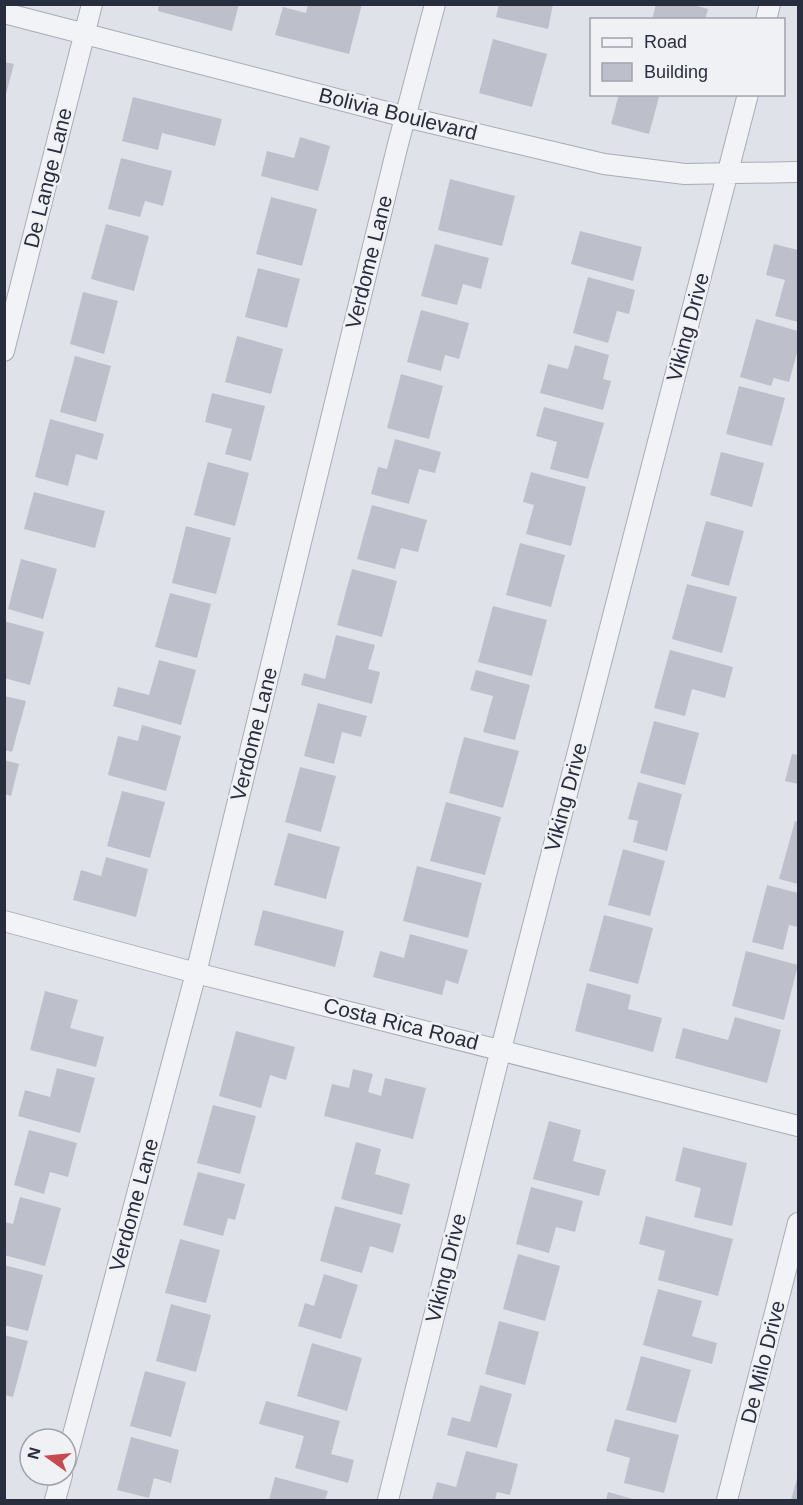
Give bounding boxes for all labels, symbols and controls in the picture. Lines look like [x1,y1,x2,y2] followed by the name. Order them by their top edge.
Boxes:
[590,18,785,96] legend
[644,32,687,52] text: Road
[644,62,708,82] text: Building
[317,83,480,144] street label: Bolivia Boulevard
[19,105,76,250] street label: De Lange Lane
[341,193,396,331] street label: Verdome Lane
[662,270,713,384] street label: Viking Drive
[226,665,281,803] street label: Verdome Lane
[540,740,591,854] street label: Viking Drive
[321,993,481,1054] street label: Costa Rica Road
[105,1136,162,1274] street label: Verdome Lane
[421,1211,470,1325] street label: Viking Drive
[736,1298,789,1426] street label: De Milo Drive
[18,1427,78,1487] north arrow
[24,1445,44,1461] text: N

